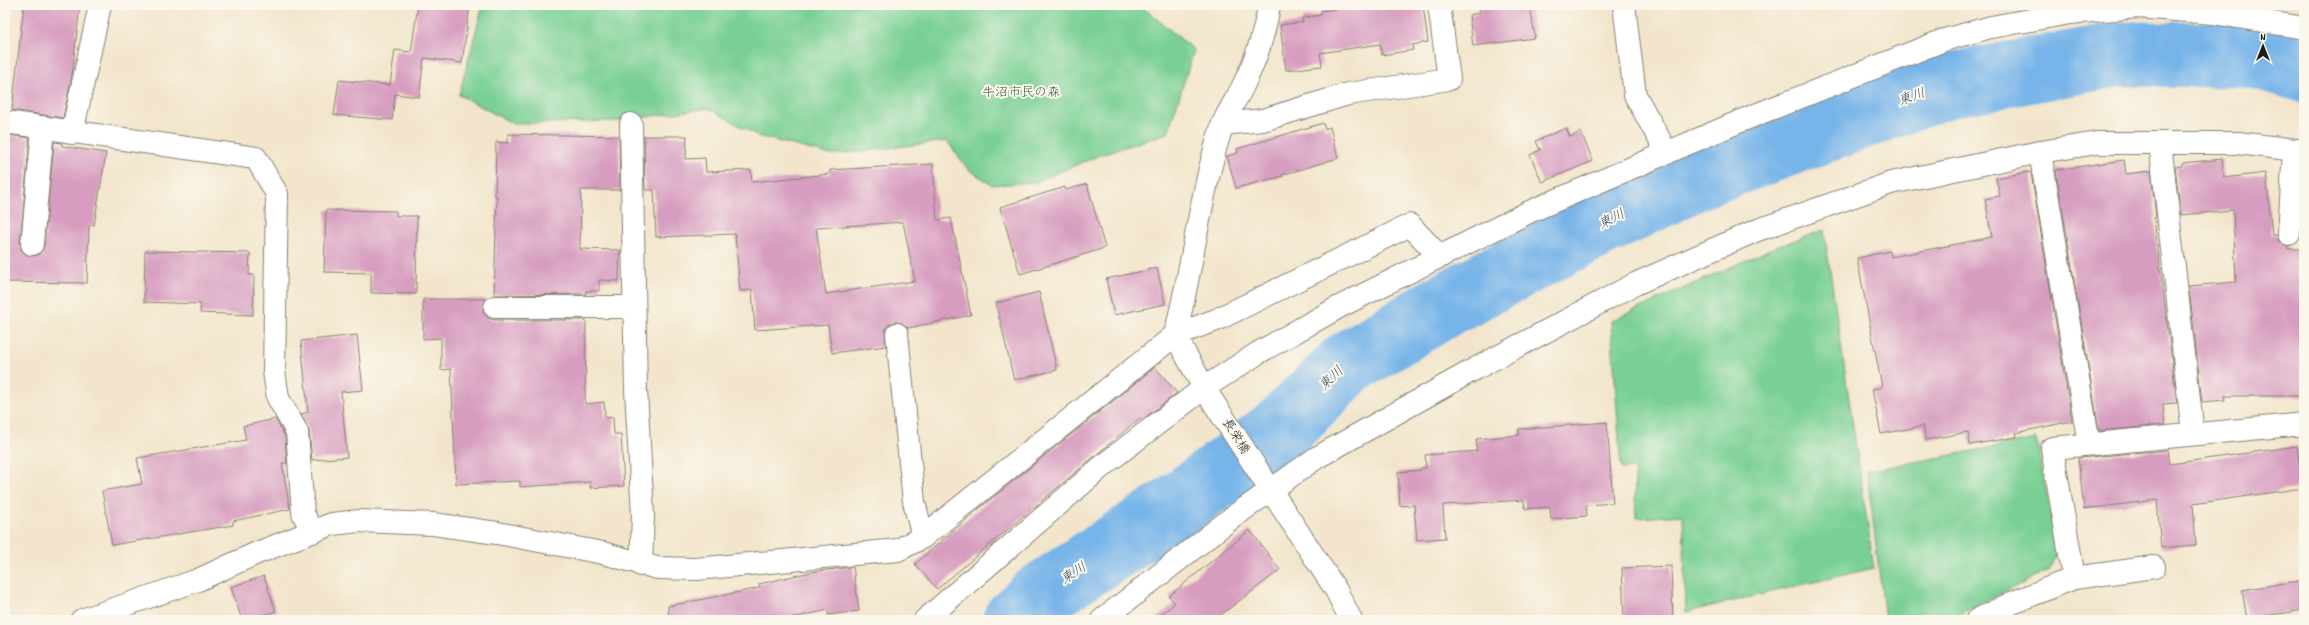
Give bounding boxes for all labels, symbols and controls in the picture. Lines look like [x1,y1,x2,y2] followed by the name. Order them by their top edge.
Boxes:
[2243,26,2283,66] north arrow
[2260,30,2266,46] text: N
[982,84,1060,103] park label: 牛沼市民の森
[1895,84,1929,112] water label: 東川
[1595,205,1629,235] water label: 東川
[1315,362,1349,396] water label: 東川
[1217,415,1253,459] street label: 長栄橋
[1057,558,1091,590] water label: 東川

